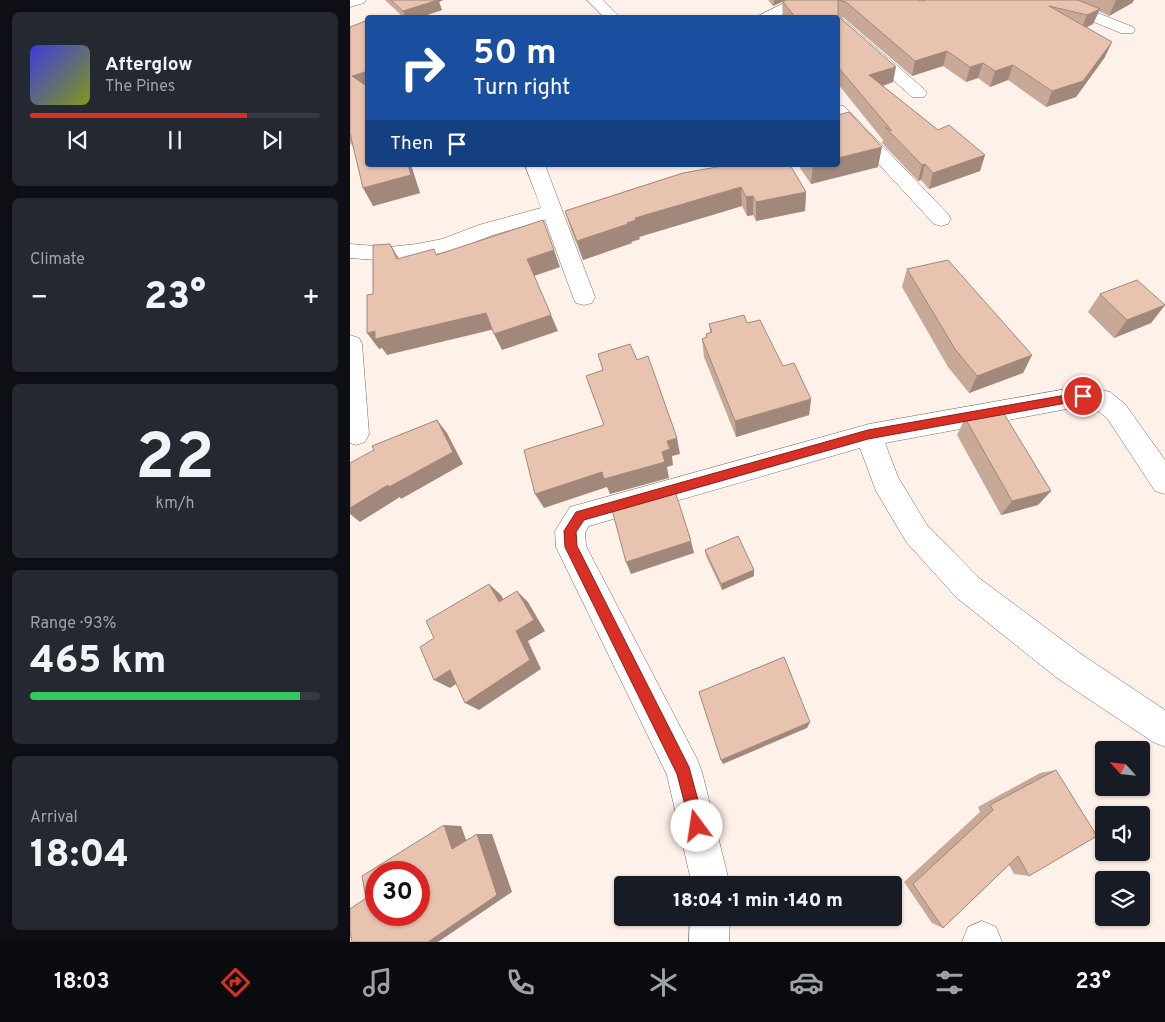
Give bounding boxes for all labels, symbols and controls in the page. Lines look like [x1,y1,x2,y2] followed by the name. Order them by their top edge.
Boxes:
[473,32,557,76] text: 50 m
[390,35,455,100] icon: right
[105,53,193,77] text: Afterglow
[473,75,570,102] text: Turn right
[105,77,175,97] text: The Pines
[64,126,92,154] icon: previous
[161,126,189,154] icon: pause
[258,126,286,154] icon: next
[443,130,471,158] icon: arrive
[390,132,433,156] text: Then
[30,250,85,270] text: Climate
[144,274,206,323] text: 23°
[30,281,48,317] text: −
[302,281,320,317] text: +
[1062,375,1104,417] pin
[1069,382,1097,410] icon: arrive
[135,420,215,502] text: 22
[156,494,194,514] text: km/h
[30,614,117,634] text: Range · 93%
[30,638,166,687] text: 465 km
[1095,741,1150,796] north arrow
[1095,741,1150,926] map controls
[670,799,722,851] position arrow
[1095,806,1150,861] button: sound
[30,808,78,828] text: Arrival
[30,832,129,881] text: 18:04
[365,861,430,926] speed limit sign: 30
[1095,871,1150,926] button: layers
[673,889,843,913] text: 18:04 · 1 min · 140 m
[218,965,253,1000] icon: directions
[360,965,395,1000] icon: music
[503,965,538,1000] icon: phone
[646,965,681,1000] icon: climate
[789,965,824,1000] icon: car
[932,965,967,1000] icon: filters
[54,969,110,996] text: 18:03
[1075,969,1111,996] text: 23°

